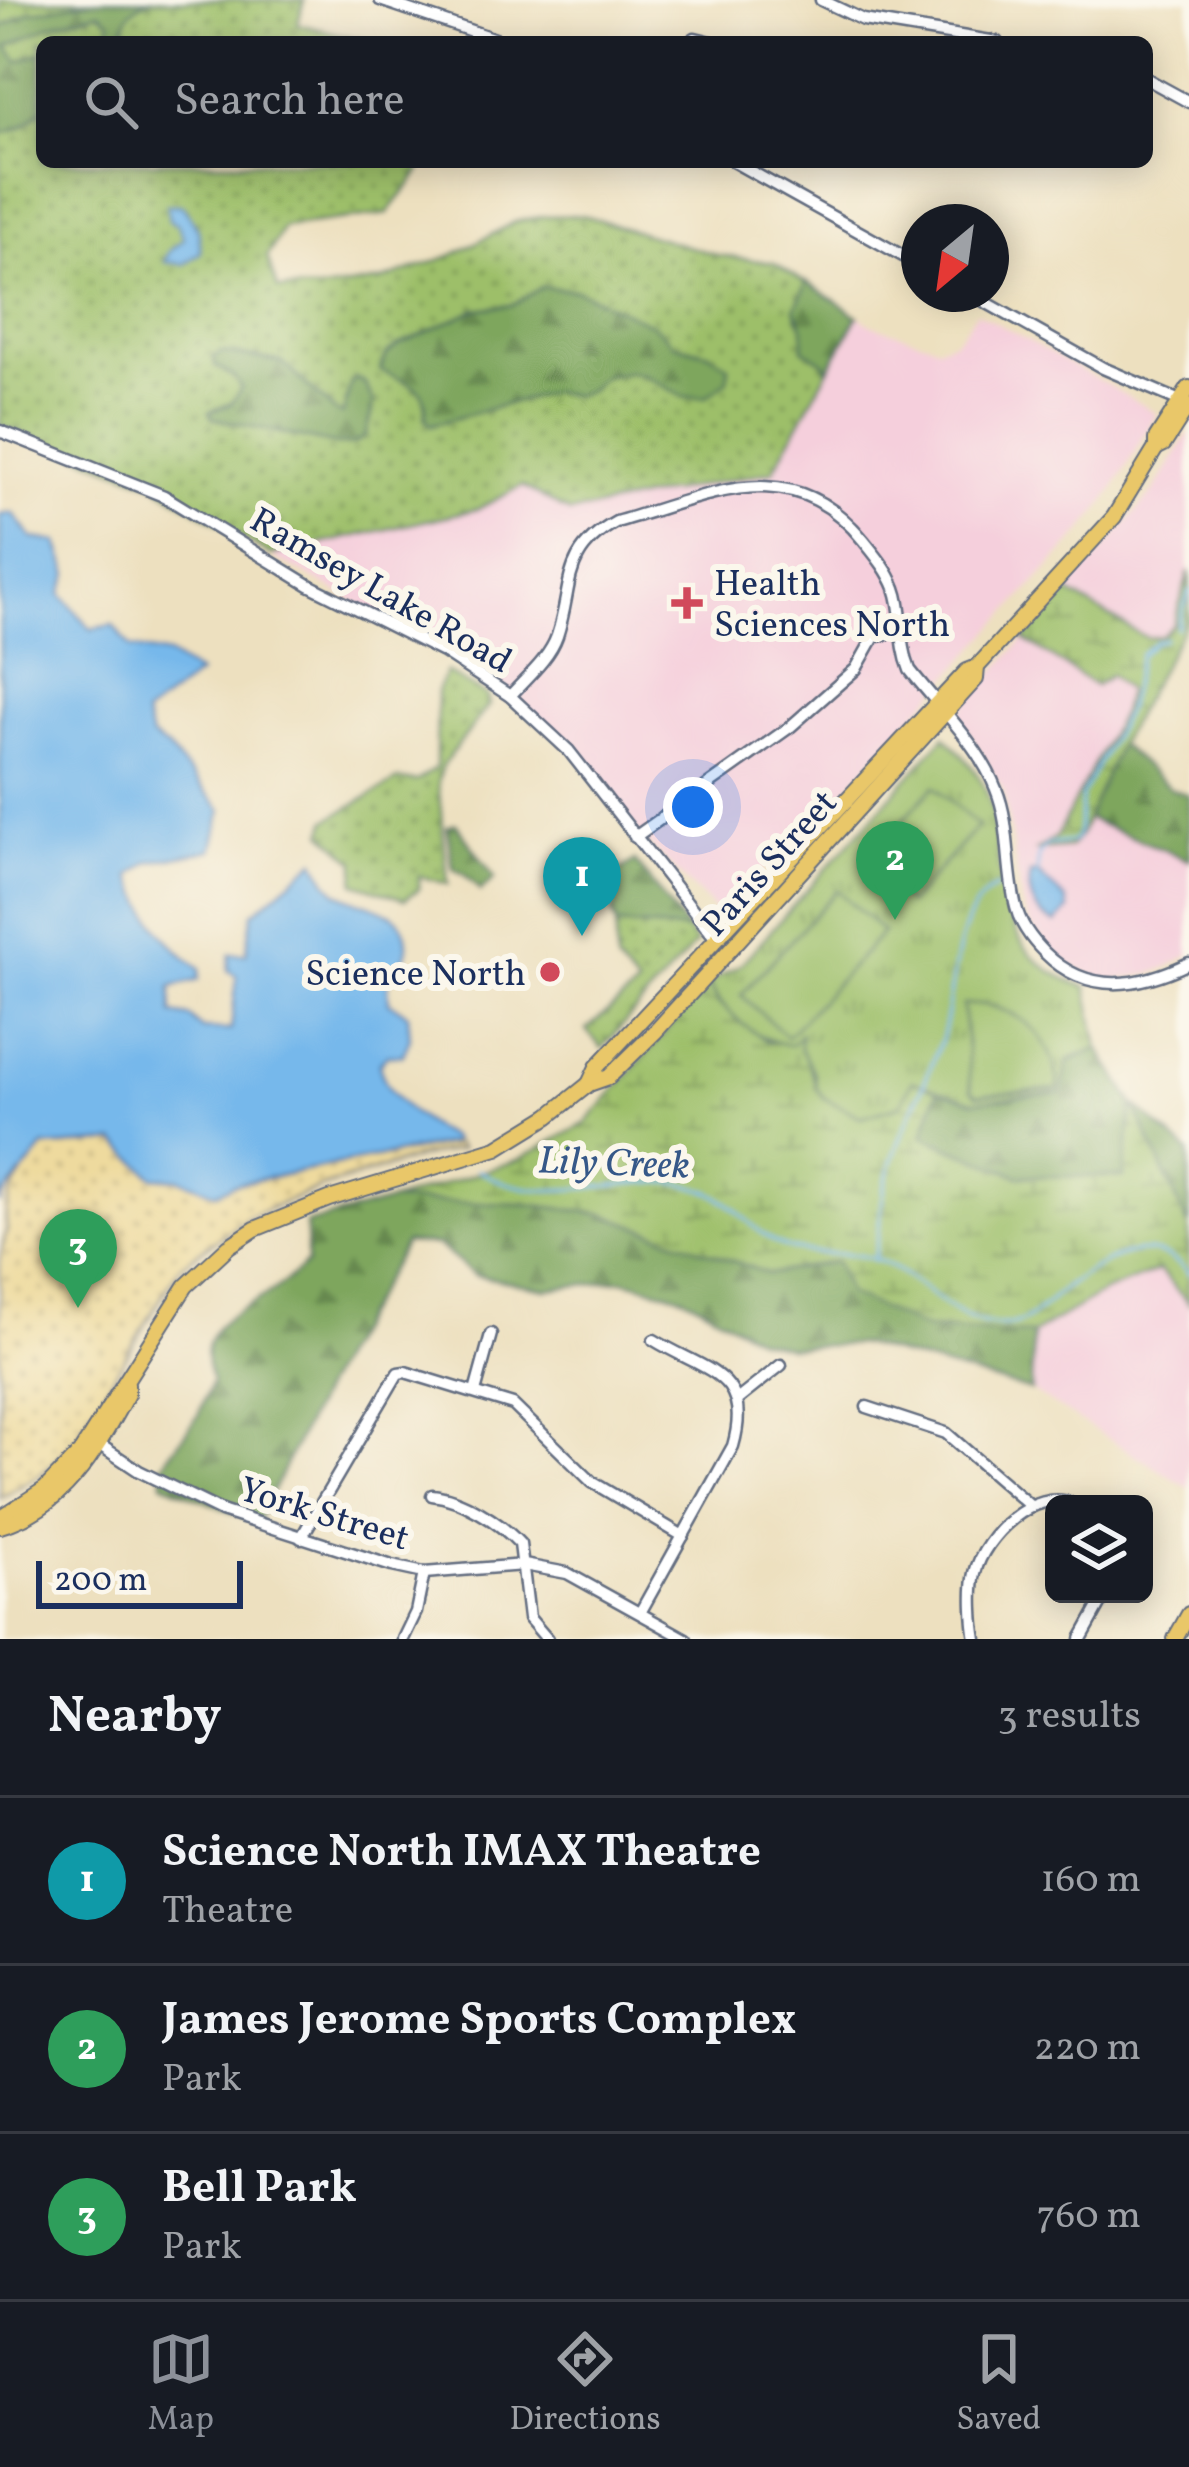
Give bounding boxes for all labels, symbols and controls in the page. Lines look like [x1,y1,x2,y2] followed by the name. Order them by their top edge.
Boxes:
[36,36,1153,168] search box
[78,69,144,135] icon: search
[174,71,405,134] text: Search here
[901,204,1009,312] north arrow
[240,497,520,688] street label: Ramsey Lake Road
[714,561,950,652] place label: Health Sciences North
[671,587,703,619] marker: Health Sciences North
[663,777,723,837] your location
[692,780,850,949] street label: Paris Street
[856,821,934,920] pin: 2
[543,837,621,936] pin: 1
[305,951,526,1001] place label: Science North
[537,959,563,985] marker: Science North
[537,1135,691,1195] water label: Lily Creek
[39,1209,117,1308] pin: 3
[233,1466,415,1565] street label: York Street
[1045,1495,1153,1603] map controls
[1045,1495,1153,1603] button: layers
[36,1555,243,1608] scale bar
[54,1559,148,1605] text: 200 m
[48,1682,222,1753] text: Nearby
[998,1690,1141,1744] text: 3 results
[162,1822,761,1885] text: Science North IMAX Theatre
[79,1854,95,1908] text: 1
[1040,1854,1141,1908] text: 160 m
[162,1885,293,1939] text: Theatre
[162,1990,796,2053] text: James Jerome Sports Complex
[77,2022,97,2076] text: 2
[1034,2022,1141,2076] text: 220 m
[162,2053,242,2107] text: Park
[162,2158,357,2221] text: Bell Park
[77,2190,97,2244] text: 3
[1037,2190,1141,2244] text: 760 m
[162,2221,242,2275] text: Park
[148,2326,214,2444] tab: Map
[509,2326,661,2444] tab: Directions
[956,2326,1041,2444] tab: Saved

